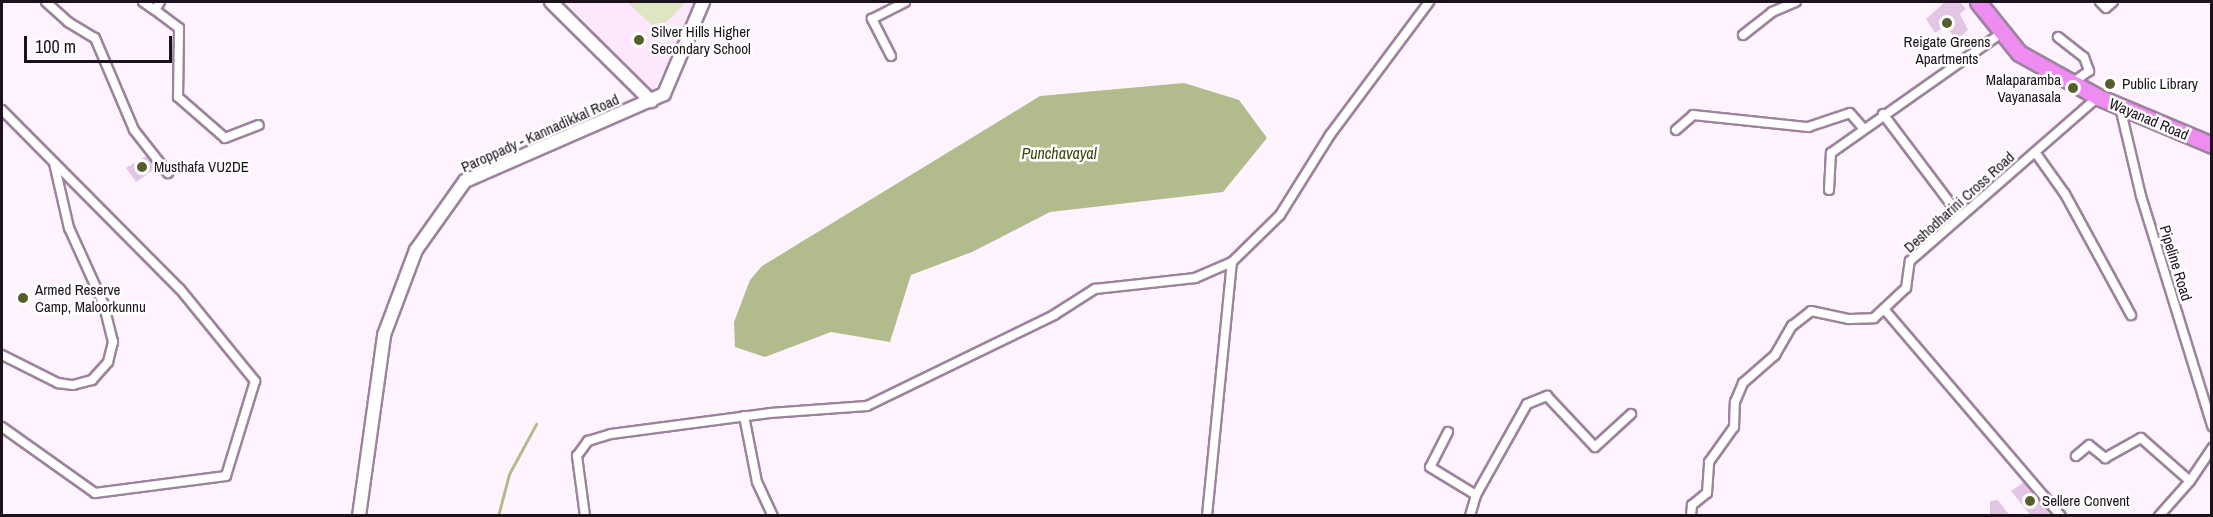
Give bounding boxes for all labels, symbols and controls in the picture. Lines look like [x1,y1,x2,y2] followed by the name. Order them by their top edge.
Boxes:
[1940,16,1954,30] marker: Reigate Greens Apartments
[651,22,751,57] place label: Silver Hills Higher Secondary School
[27,24,176,62] scale bar
[1904,32,1990,67] place label: Reigate Greens Apartments
[632,33,646,47] marker: Silver Hills Higher Secondary School
[35,34,76,59] text: 100 m
[1986,70,2061,105] place label: Malaparamba Vayanasala
[2122,75,2198,93] place label: Public Library
[2103,77,2117,91] marker: Public Library
[2066,81,2080,95] marker: Malaparamba Vayanasala
[458,90,622,176] street label: Paroppady - Kannadikkal Road
[2107,94,2191,144] street label: Wayanad Road
[1021,143,1097,163] water label: Punchavayal
[1900,148,2018,256] street label: Deshodharini Cross Road
[154,158,249,176] place label: Musthafa VU2DE
[135,160,149,174] marker: Musthafa VU2DE
[2156,223,2196,303] street label: Pipeline Road
[35,280,146,315] place label: Armed Reserve Camp, Maloorkunnu
[16,291,30,305] marker: Armed Reserve Camp, Maloorkunnu
[2042,492,2130,510] place label: Sellere Convent
[2023,494,2037,508] marker: Sellere Convent

